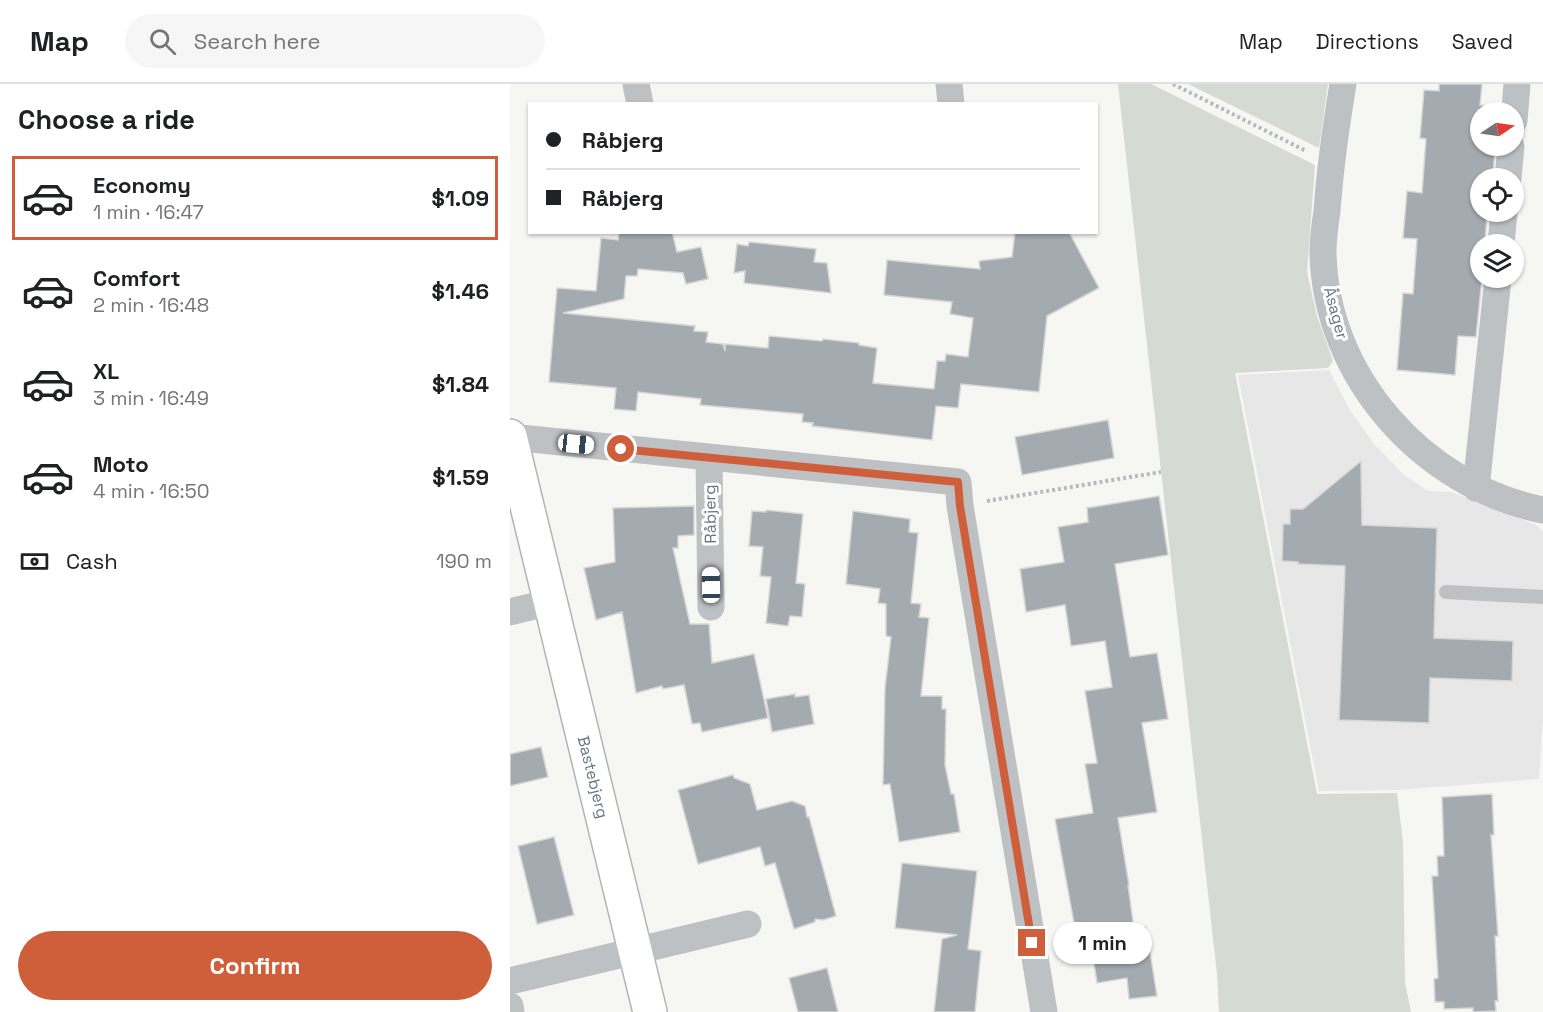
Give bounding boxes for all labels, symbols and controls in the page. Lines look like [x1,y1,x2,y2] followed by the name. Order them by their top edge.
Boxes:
[125,14,545,68] search box
[30,23,89,59] text: Map
[146,25,179,58] icon: search
[194,27,321,55] text: Search here
[1239,28,1283,55] text: Map
[1316,28,1419,55] text: Directions
[1452,28,1513,55] text: Saved
[18,102,195,137] text: Choose a ride
[1470,102,1524,156] north arrow
[1470,102,1524,288] map controls
[582,126,664,154] text: Råbjerg
[1470,168,1524,222] button: locate
[21,171,75,225] icon: car
[93,171,191,199] text: Economy
[432,184,489,212] text: $1.09
[582,184,664,212] text: Råbjerg
[93,199,204,225] text: 1 min · 16:47
[1470,234,1524,288] button: layers
[21,264,75,318] icon: car
[93,264,181,292] text: Comfort
[432,277,489,305] text: $1.46
[1319,285,1353,341] street label: Åsager
[93,292,209,318] text: 2 min · 16:48
[21,357,75,411] icon: car
[93,357,119,385] text: XL
[432,370,489,398] text: $1.84
[93,385,209,411] text: 3 min · 16:49
[557,433,595,455] car
[607,435,634,462] route start
[21,450,75,504] icon: car
[93,450,149,478] text: Moto
[432,463,489,491] text: $1.59
[93,478,209,504] text: 4 min · 16:50
[699,484,721,544] street label: Råbjerg
[18,545,51,578] icon: cash
[66,547,118,575] text: Cash
[436,548,492,574] text: 190 m
[702,567,720,603] car
[573,734,613,820] street label: Bastebjerg
[1053,922,1152,964] callout: 1 min
[1018,929,1045,956] route end
[1078,930,1127,956] text: 1 min
[18,931,492,1000] button: Confirm

